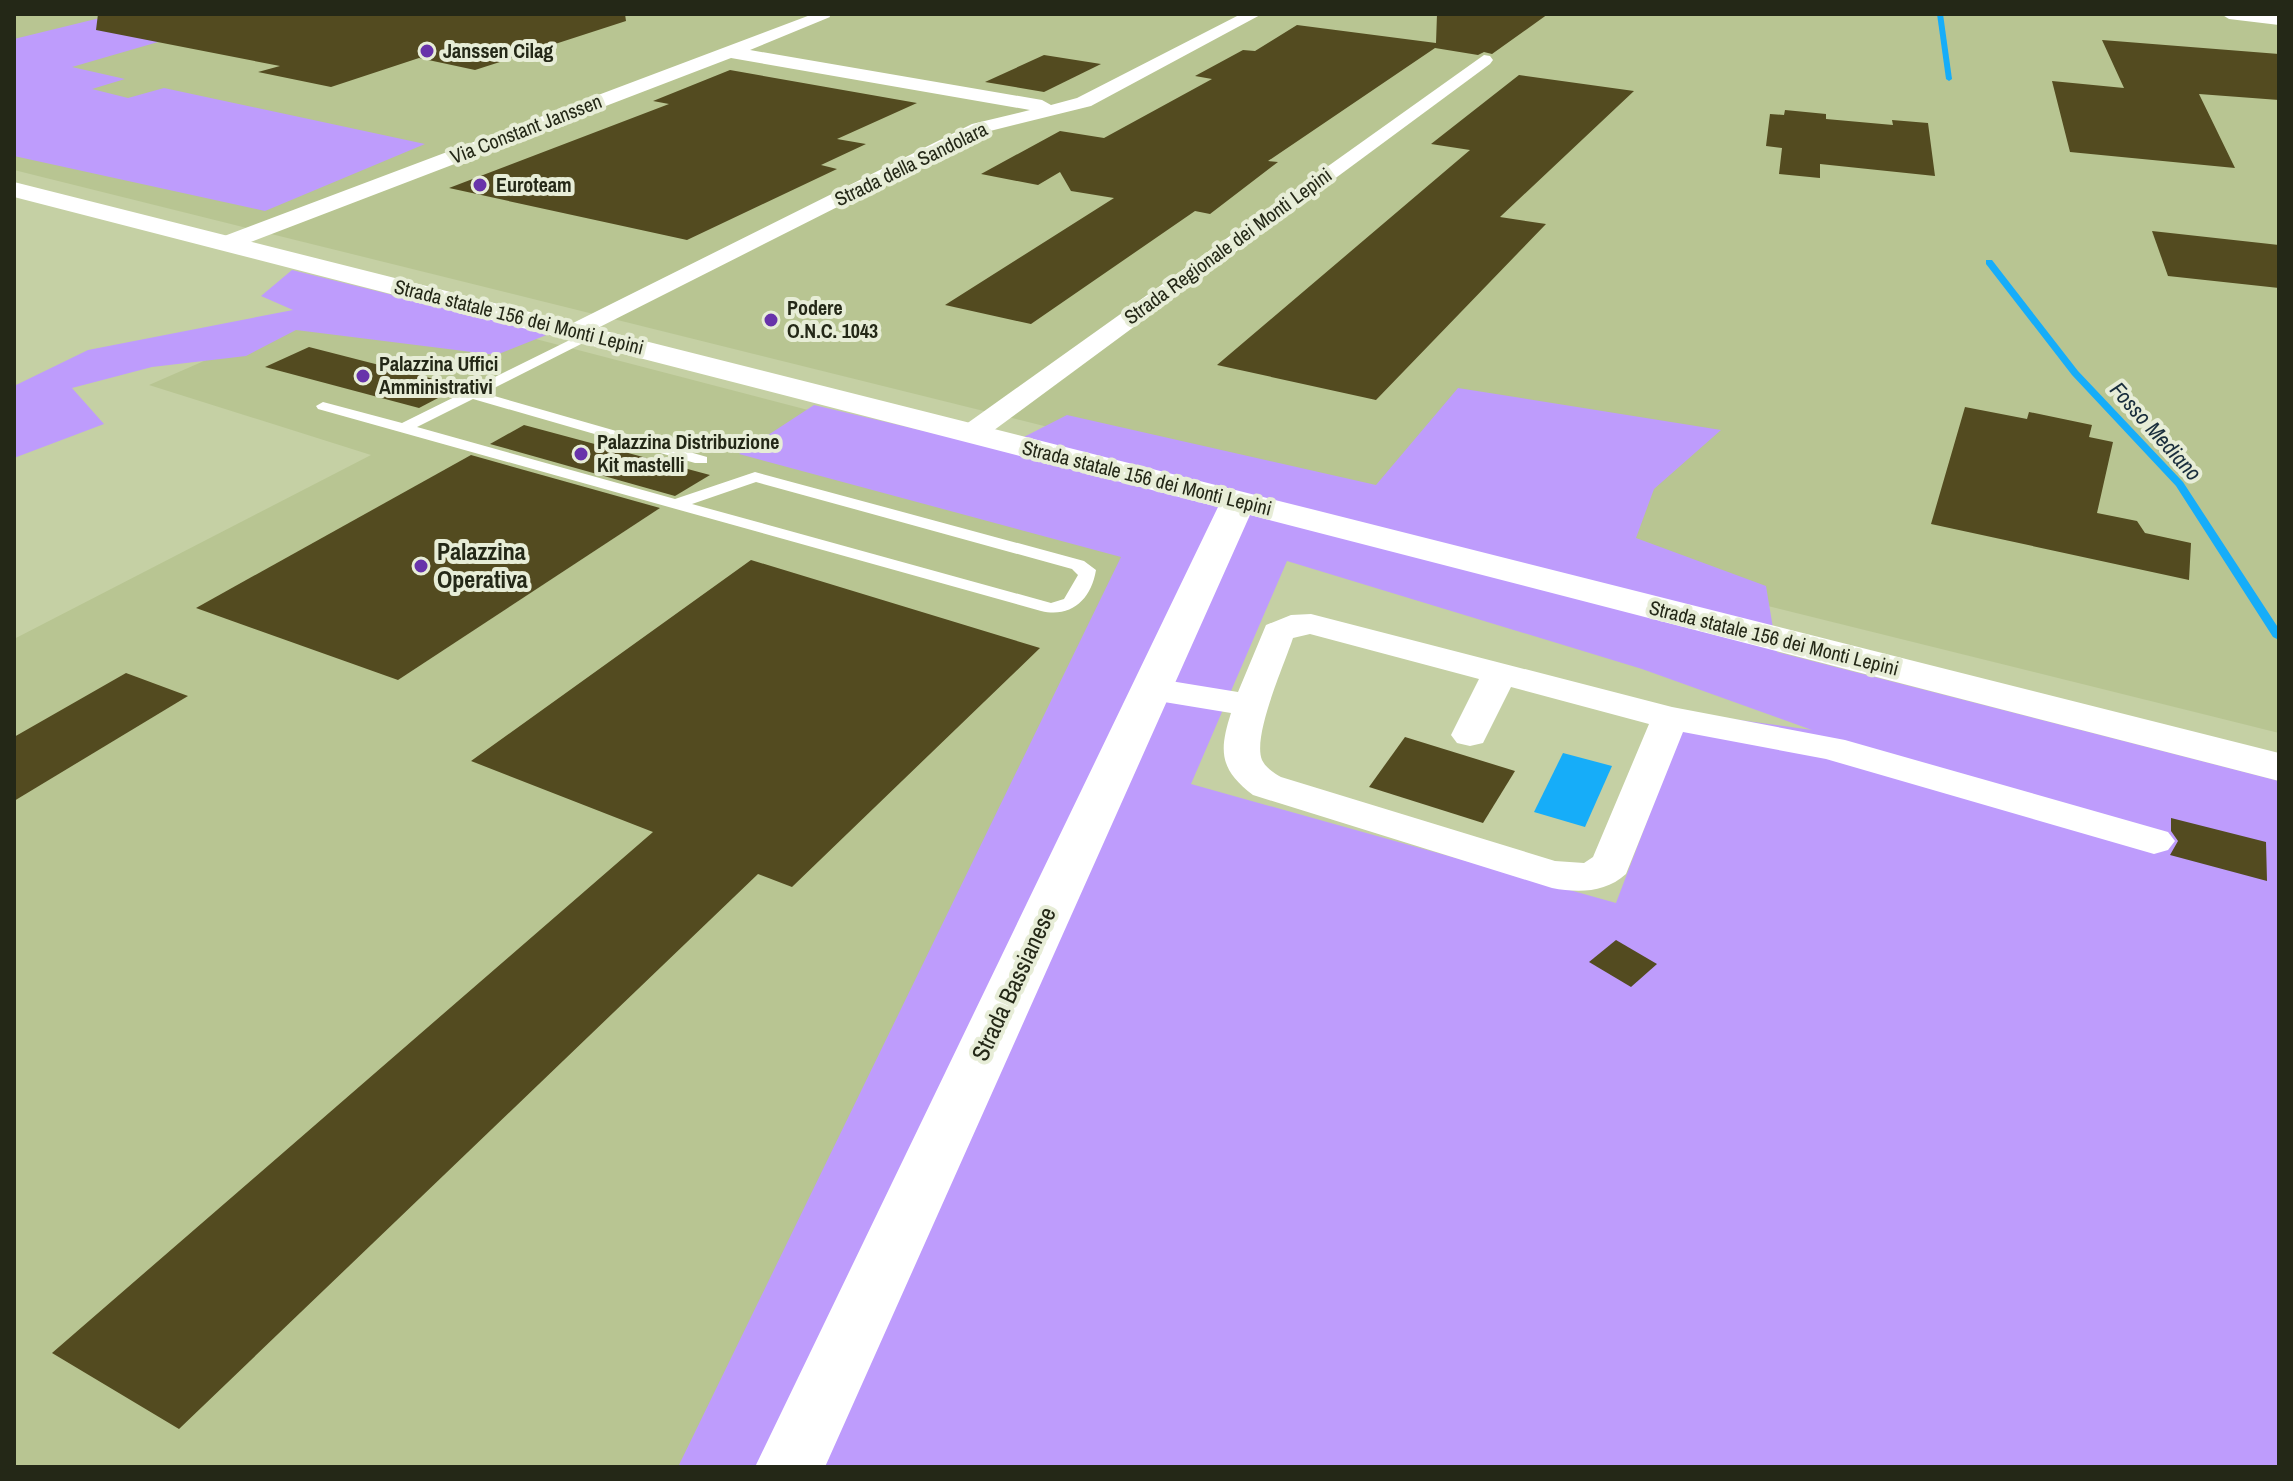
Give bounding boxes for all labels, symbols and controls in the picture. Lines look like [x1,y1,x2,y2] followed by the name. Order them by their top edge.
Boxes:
[443,37,553,64] place label: Janssen Cilag
[418,42,436,60] marker: Janssen Cilag
[446,87,605,170] street label: Via Constant Janssen
[830,115,992,212] street label: Strada della Sandolara
[1118,161,1337,330] street label: Strada Regionale dei Monti Lepini
[496,171,572,198] place label: Euroteam
[471,176,489,194] marker: Euroteam
[392,272,647,361] street label: Strada statale 156 dei Monti Lepini
[787,294,878,344] place label: Podere O.N.C. 1043
[762,311,780,329] marker: Podere O.N.C. 1043
[379,350,498,400] place label: Palazzina Uffici Amministrativi
[354,367,372,385] marker: Palazzina Uffici Amministrativi
[2103,375,2209,487] water label: Fosso Mediano
[597,428,779,478] place label: Palazzina Distribuzione Kit mastelli
[1020,433,1275,522] street label: Strada statale 156 dei Monti Lepini
[572,445,590,463] marker: Palazzina Distribuzione Kit mastelli
[437,535,528,595] place label: Palazzina Operativa
[412,557,430,575] marker: Palazzina Operativa
[1647,593,1902,682] street label: Strada statale 156 dei Monti Lepini
[963,901,1063,1066] street label: Strada Bassianese

